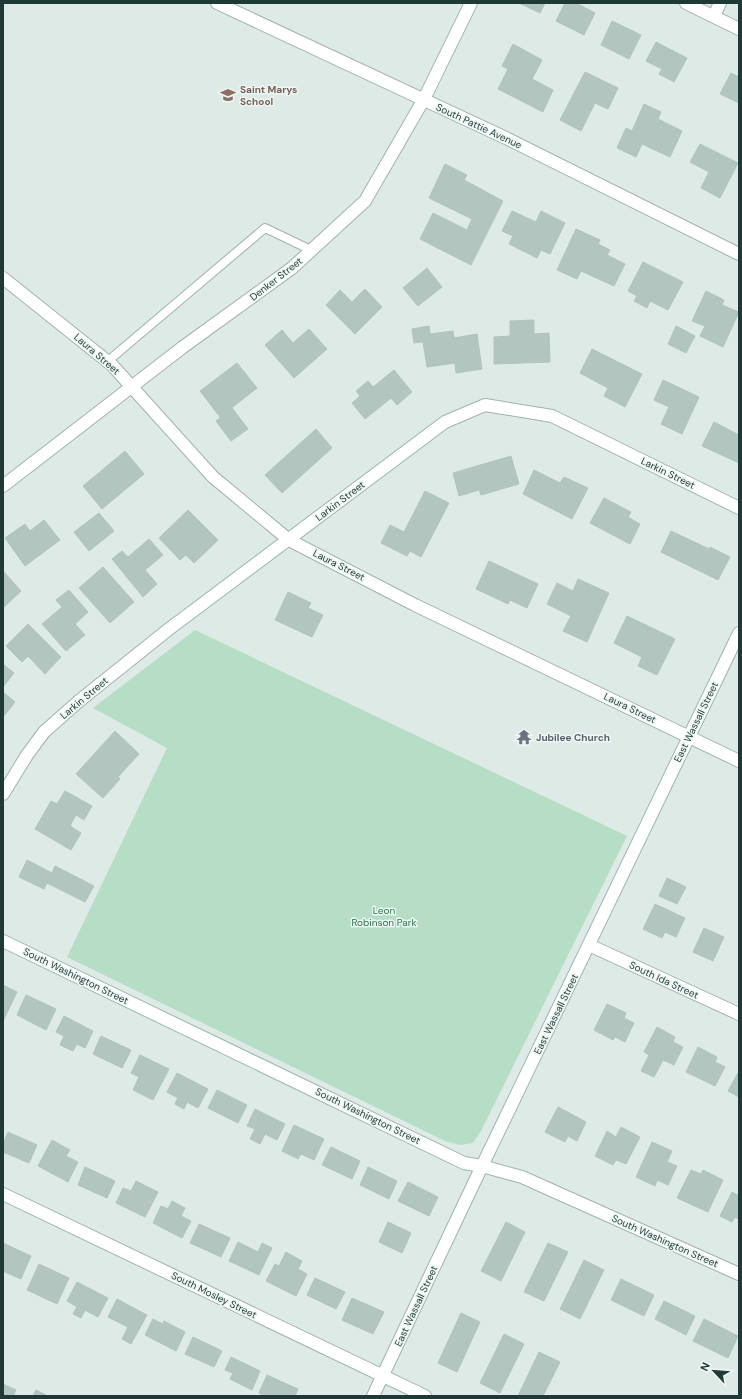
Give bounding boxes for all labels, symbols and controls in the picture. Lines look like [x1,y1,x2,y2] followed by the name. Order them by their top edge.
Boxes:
[240,83,297,108] place label: Saint Marys School
[219,86,237,104] school or university icon: Saint Marys School
[434,100,524,152] street label: South Pattie Avenue
[247,254,305,304] street label: Denker Street
[71,331,123,378] street label: Laura Street
[639,454,697,492] street label: Larkin Street
[313,478,367,524] street label: Larkin Street
[311,546,367,584] street label: Laura Street
[57,674,111,722] street label: Larkin Street
[671,680,721,764] street label: East Wassall Street
[602,690,658,726] street label: Laura Street
[515,728,533,746] temple icon: Jubilee Church
[536,731,610,744] place label: Jubilee Church
[351,904,417,929] park label: Leon Robinson Park
[21,945,131,1007] street label: South Washington Street
[627,958,701,1002] street label: South Ida Street
[531,972,581,1056] street label: East Wassall Street
[313,1085,423,1147] street label: South Washington Street
[610,1212,720,1270] street label: South Washington Street
[392,1263,441,1349] street label: East Wassall Street
[169,1269,259,1321] street label: South Mosley Street
[694,1351,734,1391] north arrow
[697,1360,713,1373] text: N

